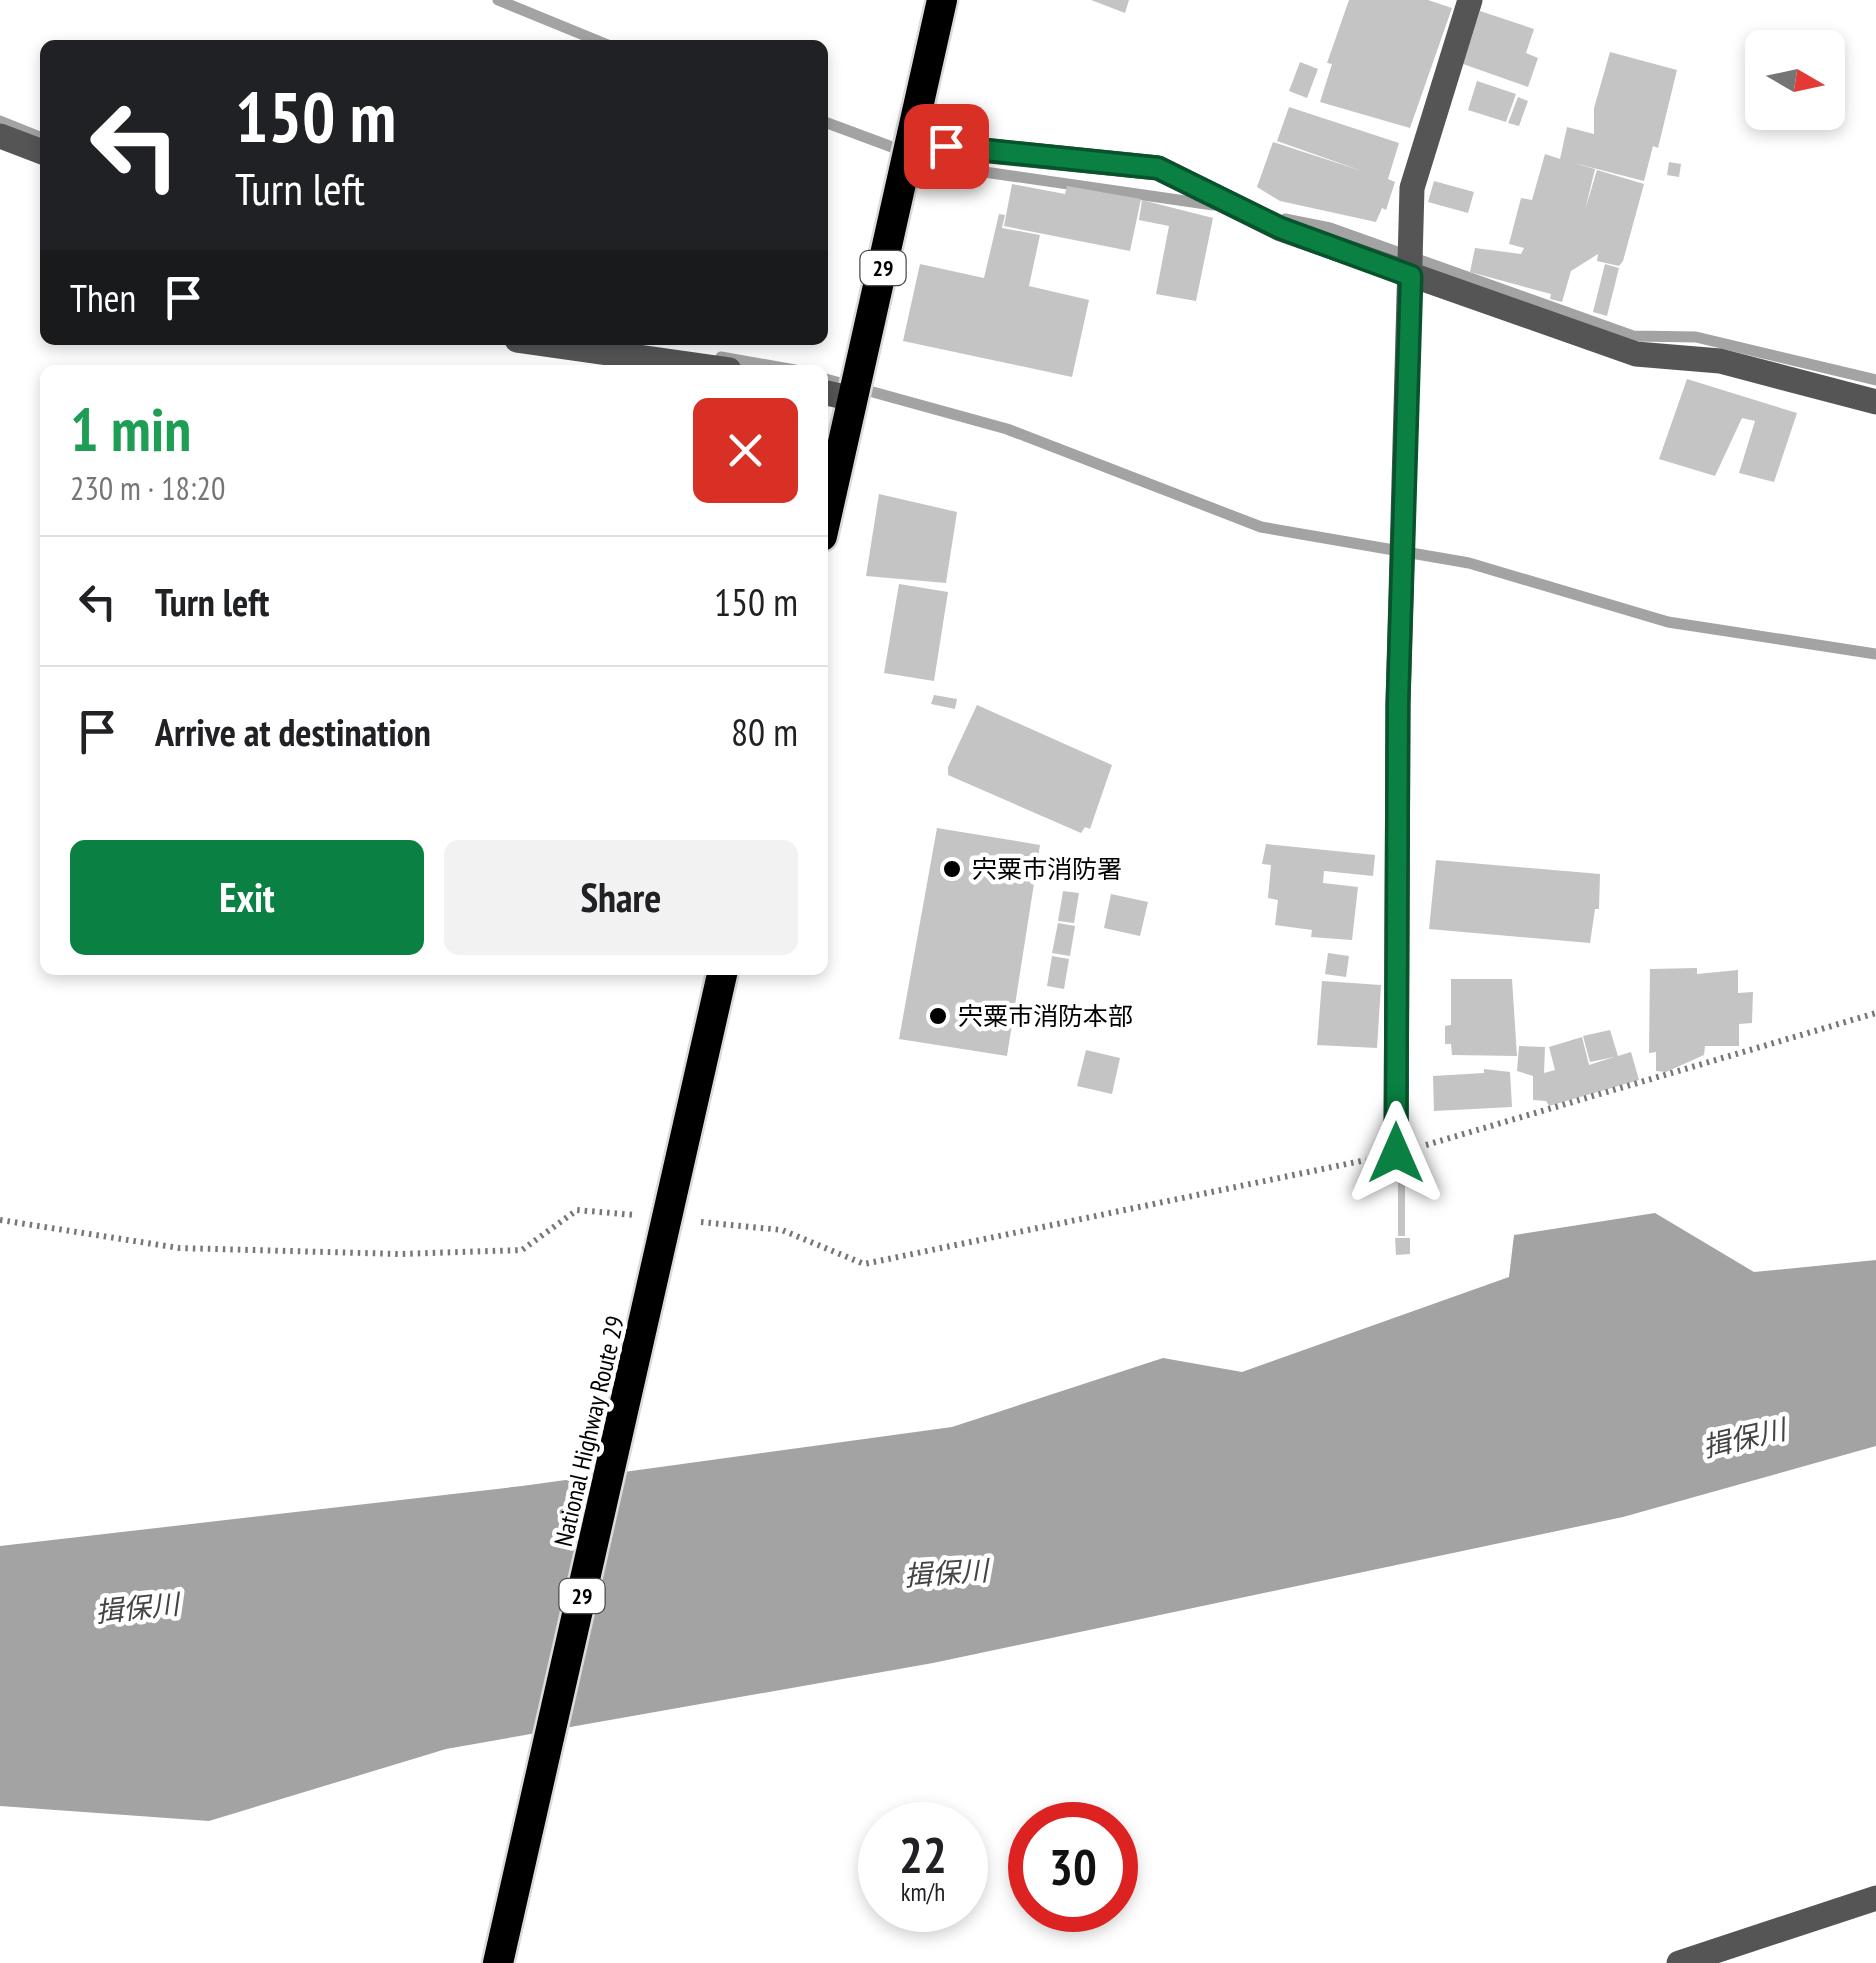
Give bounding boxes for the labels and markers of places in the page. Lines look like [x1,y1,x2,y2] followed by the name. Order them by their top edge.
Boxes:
[904,104,989,189] pin
[972,853,1122,885] place label: 宍粟市消防署
[941,858,963,880] marker: 宍粟市消防署
[958,1000,1133,1032] place label: 宍粟市消防本部
[927,1005,949,1027] marker: 宍粟市消防本部

